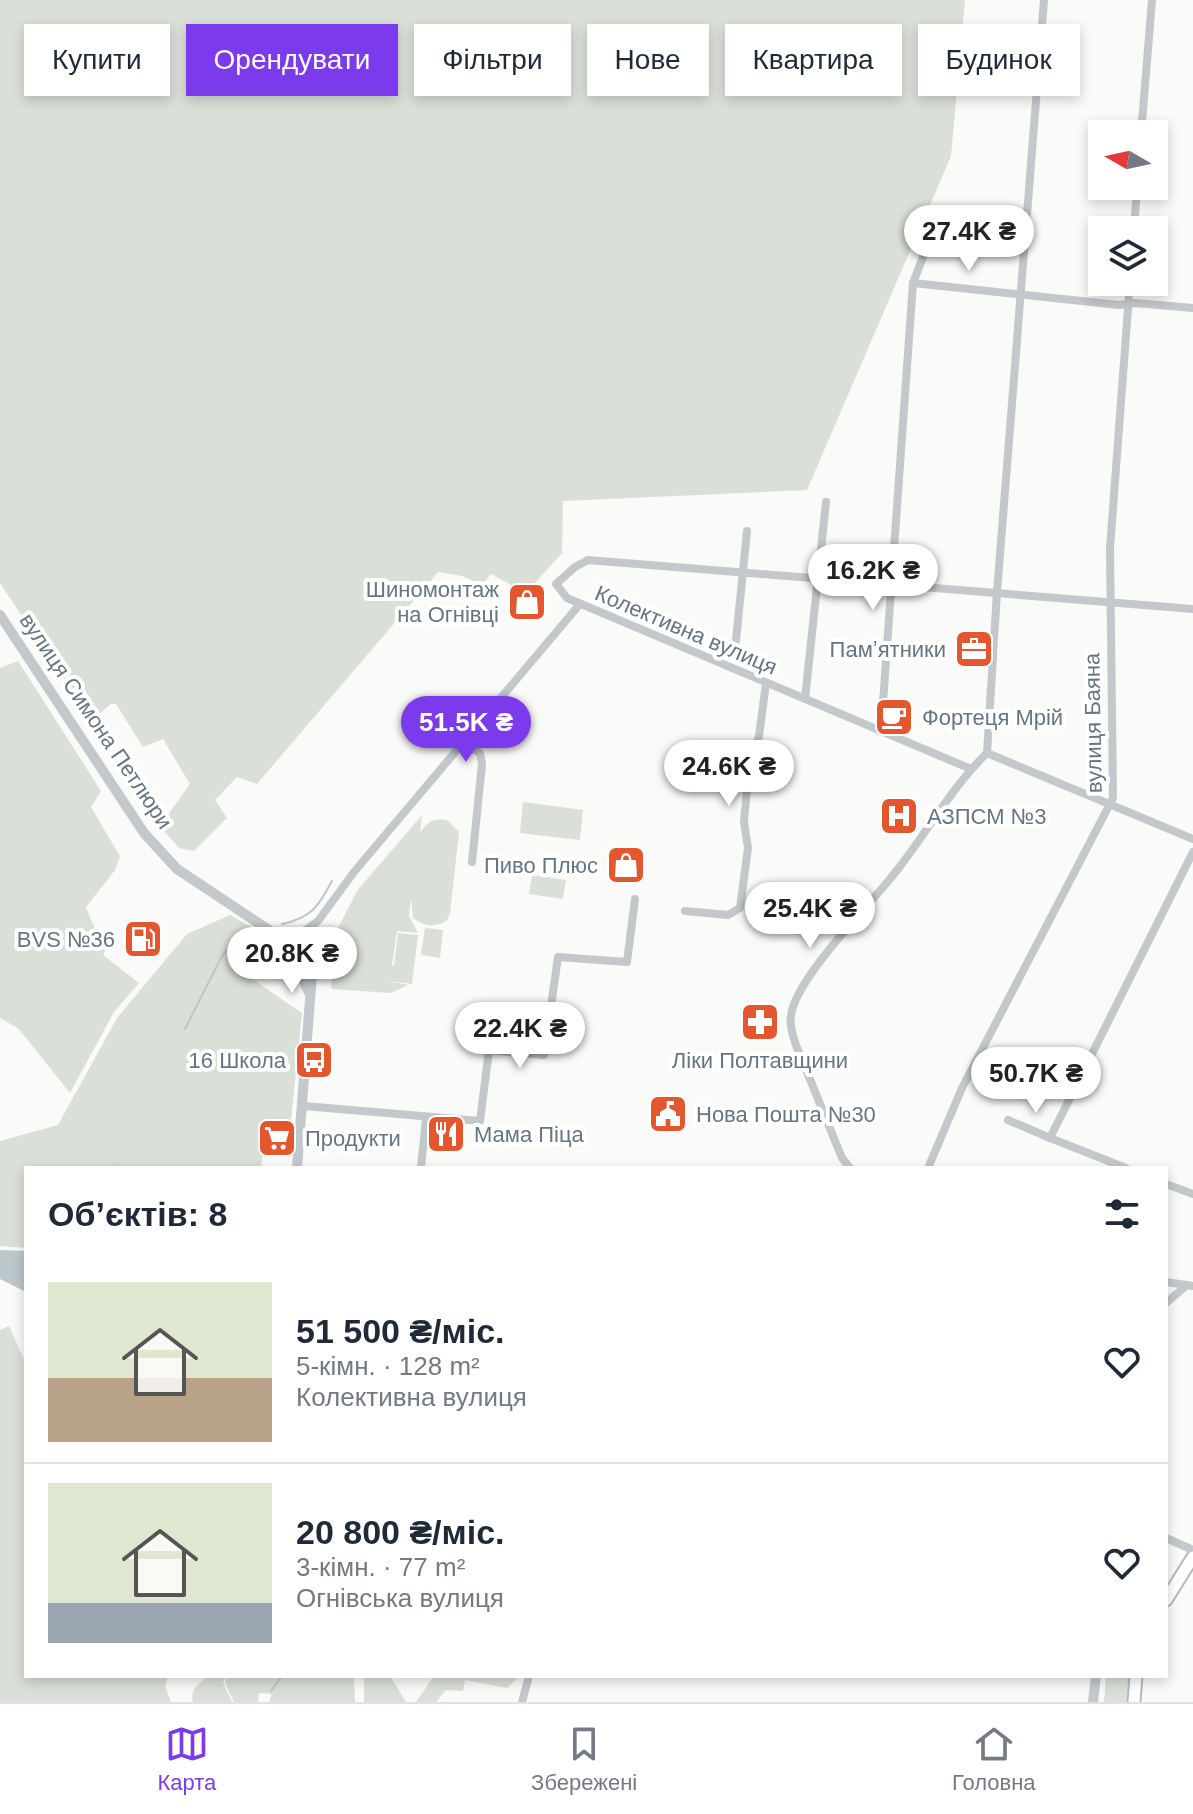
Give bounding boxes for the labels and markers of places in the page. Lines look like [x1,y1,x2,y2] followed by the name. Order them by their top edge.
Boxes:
[895,205,1043,273] pin: 27.4K ₴
[799,544,947,612] pin: 16.2K ₴
[366,577,499,627] place label: Шиномонтаж на Огнівці
[506,581,548,623] shop icon: Шиномонтаж на Огнівці
[953,628,995,670] office icon: Памʼятники
[830,637,946,662] place label: Памʼятники
[392,696,540,764] pin: 51.5K ₴
[873,696,915,738] cafe icon: Фортеця Мрій
[922,705,1063,730] place label: Фортеця Мрій
[655,740,803,808] pin: 24.6K ₴
[878,795,920,837] hospital icon: АЗПСМ №3
[927,804,1046,829] place label: АЗПСМ №3
[605,844,647,886] shop icon: Пиво Плюс
[484,853,598,878] place label: Пиво Плюс
[736,882,884,950] pin: 25.4K ₴
[122,918,164,960] fuel station icon: BVS №36
[17,927,115,952] place label: BVS №36
[218,927,366,995] pin: 20.8K ₴
[739,1001,781,1043] pharmacy icon: Ліки Полтавщини
[446,1002,594,1070] pin: 22.4K ₴
[293,1039,335,1081] bus stop icon: 16 Школа
[962,1047,1110,1115] pin: 50.7K ₴
[189,1048,287,1073] place label: 16 Школа
[672,1048,848,1073] place label: Ліки Полтавщини
[647,1093,689,1135] public building icon: Нова Пошта №30
[696,1102,876,1127] place label: Нова Пошта №30
[425,1113,467,1155] restaurant icon: Мама Піца
[256,1117,298,1159] supermarket icon: Продукти
[474,1122,585,1147] place label: Мама Піца
[305,1126,401,1151] place label: Продукти

